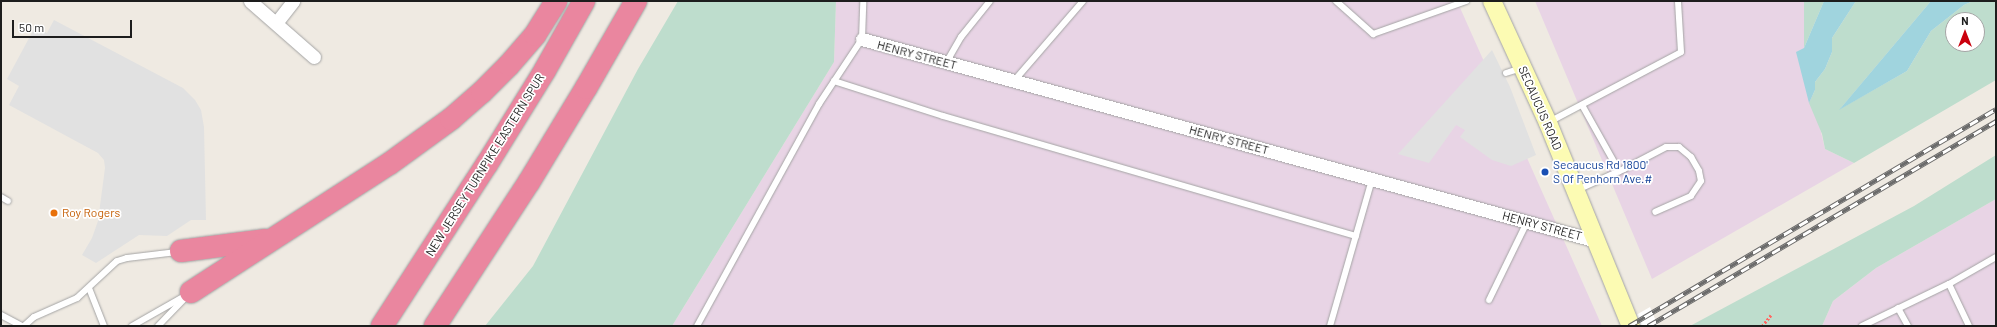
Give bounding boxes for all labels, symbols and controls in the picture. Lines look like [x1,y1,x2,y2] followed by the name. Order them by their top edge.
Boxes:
[14,12,134,38] scale bar
[1945,12,1985,52] north arrow
[1961,14,1969,27] text: N
[19,20,44,34] text: 50 m
[876,37,958,73] street label: HENRY STREET
[1515,64,1565,152] street label: SECAUCUS ROAD
[423,71,547,259] street label: NEW JERSEY TURNPIKE EASTERN SPUR
[1188,122,1270,158] street label: HENRY STREET
[1553,158,1652,186] place label: Secaucus Rd 1800' S Of Penhorn Ave.#
[1540,167,1550,177] marker: Secaucus Rd 1800' S Of Penhorn Ave.#
[62,206,120,220] place label: Roy Rogers
[49,208,59,218] marker: Roy Rogers
[1501,208,1583,244] street label: HENRY STREET

